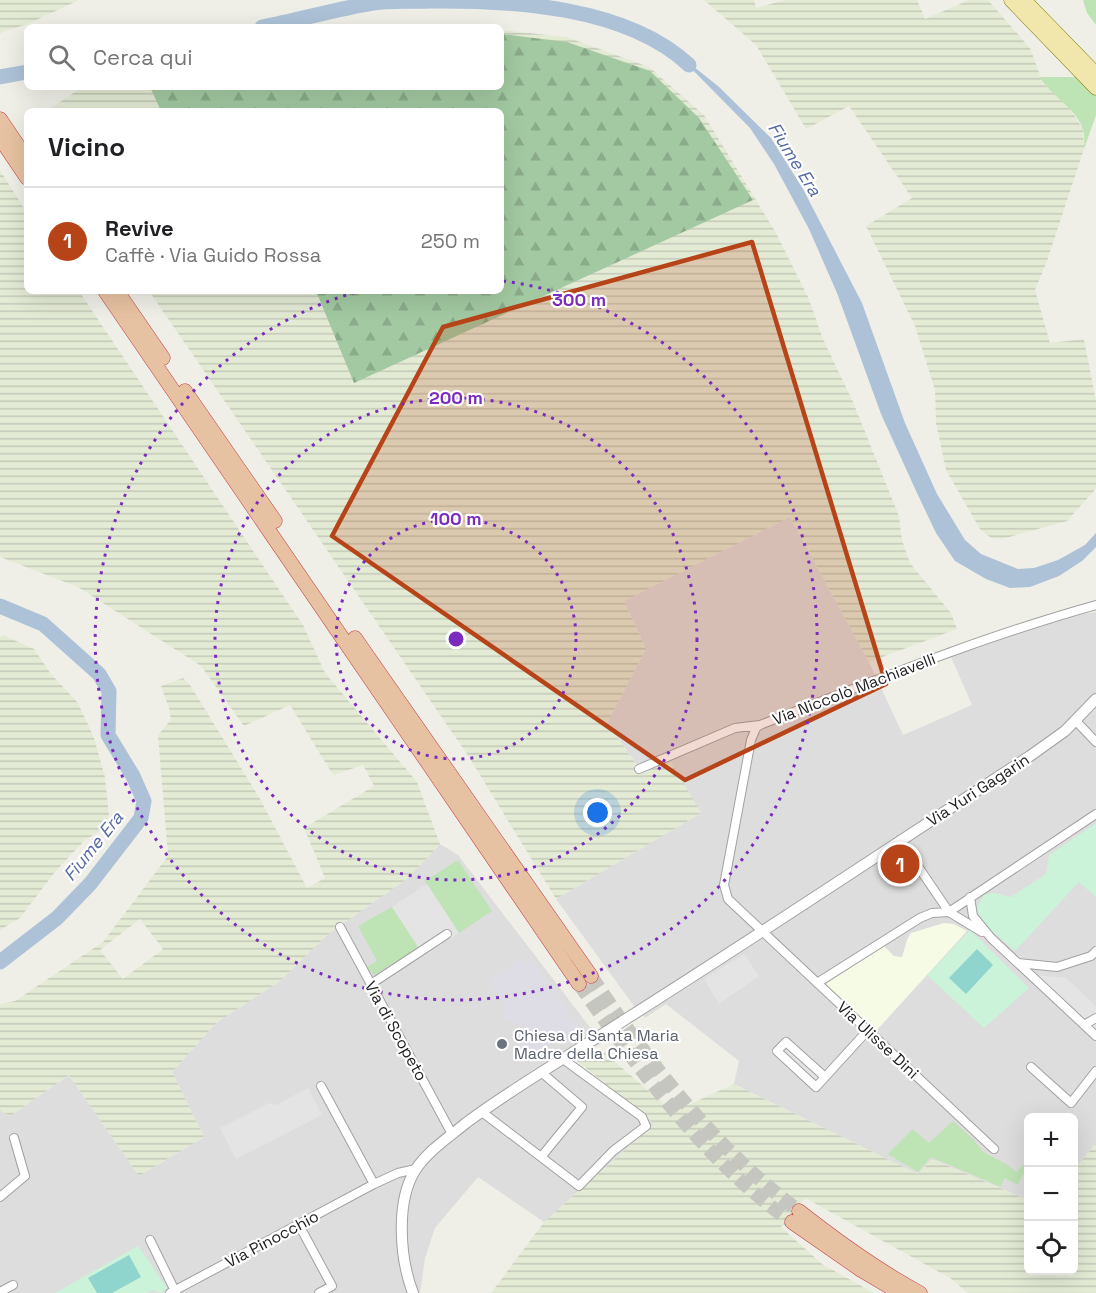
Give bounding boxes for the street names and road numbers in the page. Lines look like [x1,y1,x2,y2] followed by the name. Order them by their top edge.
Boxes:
[769,648,939,730] street label: Via Niccolò Machiavelli
[923,749,1033,831] street label: Via Yuri Gagarin
[360,977,432,1085] street label: Via di Scopeto
[833,997,923,1083] street label: Via Ulisse Dini
[222,1206,322,1272] street label: Via Pinocchio

